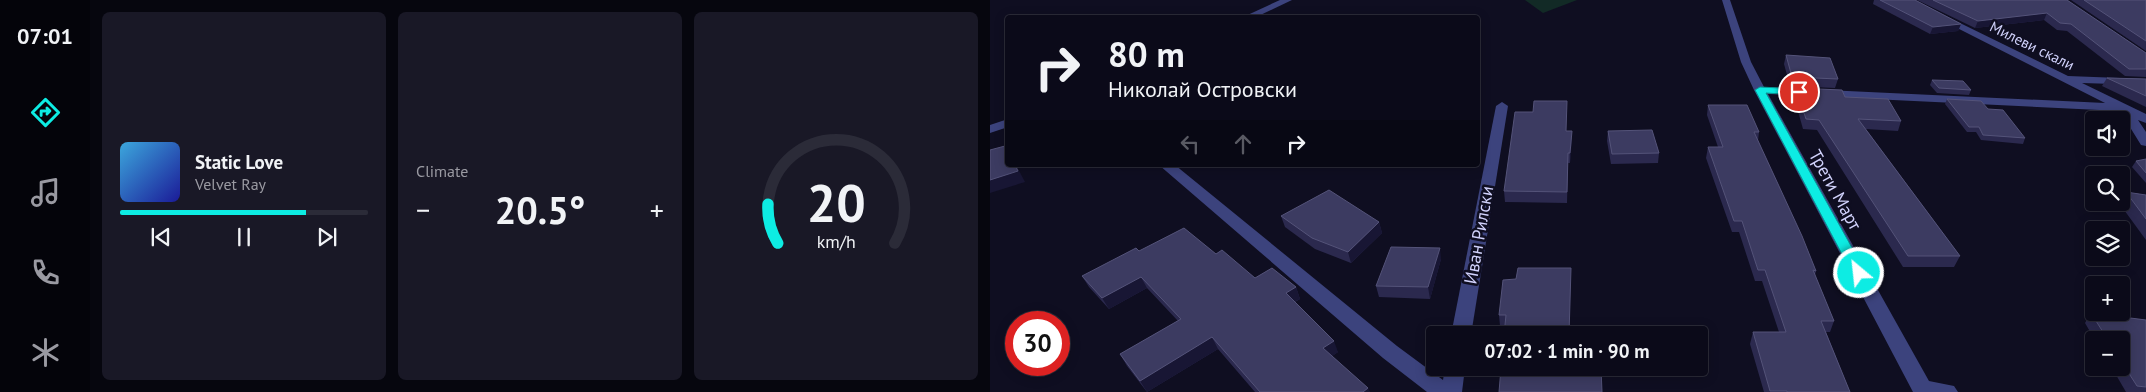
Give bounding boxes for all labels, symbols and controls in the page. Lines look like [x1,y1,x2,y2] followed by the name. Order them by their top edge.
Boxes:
[1987,17,2078,74] street label: Милеви скали
[17,22,73,50] text: 07:01
[1108,31,1185,77] text: 80 m
[1025,35,1090,100] icon: right
[1778,71,1820,113] pin
[1108,75,1297,103] text: Николай Островски
[1785,78,1813,106] icon: arrive
[28,95,63,130] icon: directions
[2085,111,2130,376] map controls
[2085,111,2130,156] button: sound
[1176,130,1204,158] icon: left
[1229,130,1257,158] icon: ahead
[1282,130,1310,158] icon: right
[1804,145,1867,235] street label: Трети Март
[195,150,283,174] text: Static Love
[416,161,468,181] text: Climate
[2085,166,2130,211] button: search
[807,169,865,236] text: 20
[195,174,266,194] text: Velvet Ray
[28,175,63,210] icon: music
[1459,184,1498,286] street label: Иван Рилски
[495,185,585,234] text: 20.5°
[416,191,430,228] text: −
[650,191,664,228] text: +
[2085,221,2130,266] button: layers
[147,223,175,251] icon: previous
[230,223,258,251] icon: pause
[313,223,341,251] icon: next
[816,230,856,253] text: km/h
[1832,246,1884,298] position arrow
[28,255,63,290] icon: phone
[2085,276,2130,321] button: +
[1005,311,1070,376] speed limit sign: 30
[2085,331,2130,376] button: −
[28,335,63,370] icon: climate
[1484,339,1650,363] text: 07:02 · 1 min · 90 m

